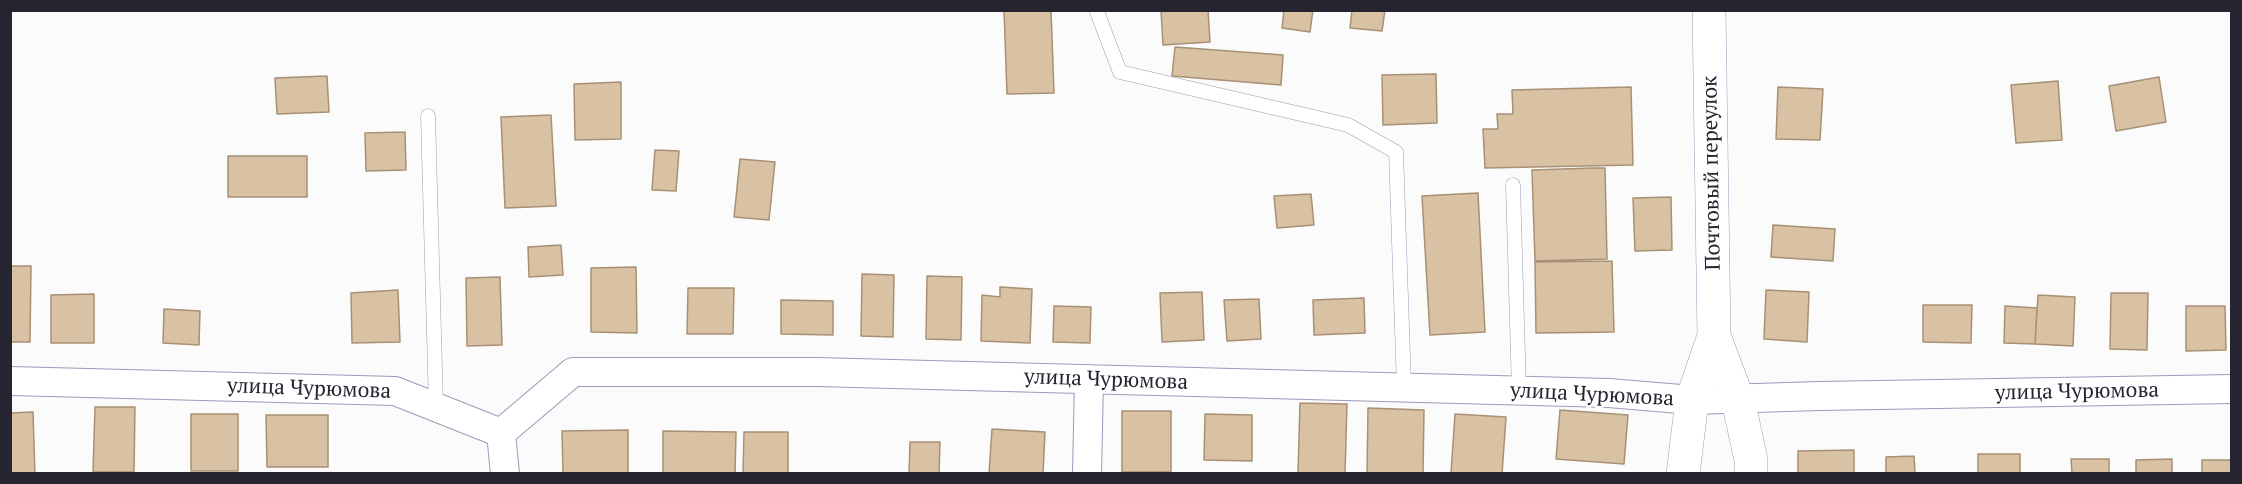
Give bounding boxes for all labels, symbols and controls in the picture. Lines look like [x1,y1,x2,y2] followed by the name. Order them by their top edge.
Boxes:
[1698,75,1726,271] street label: Почтовый переулок
[1024,365,1188,395] street label: улица Чурюмова
[227,374,391,404] street label: улица Чурюмова
[1509,378,1675,412] street label: улица Чурюмова
[1995,378,2159,406] street label: улица Чурюмова

